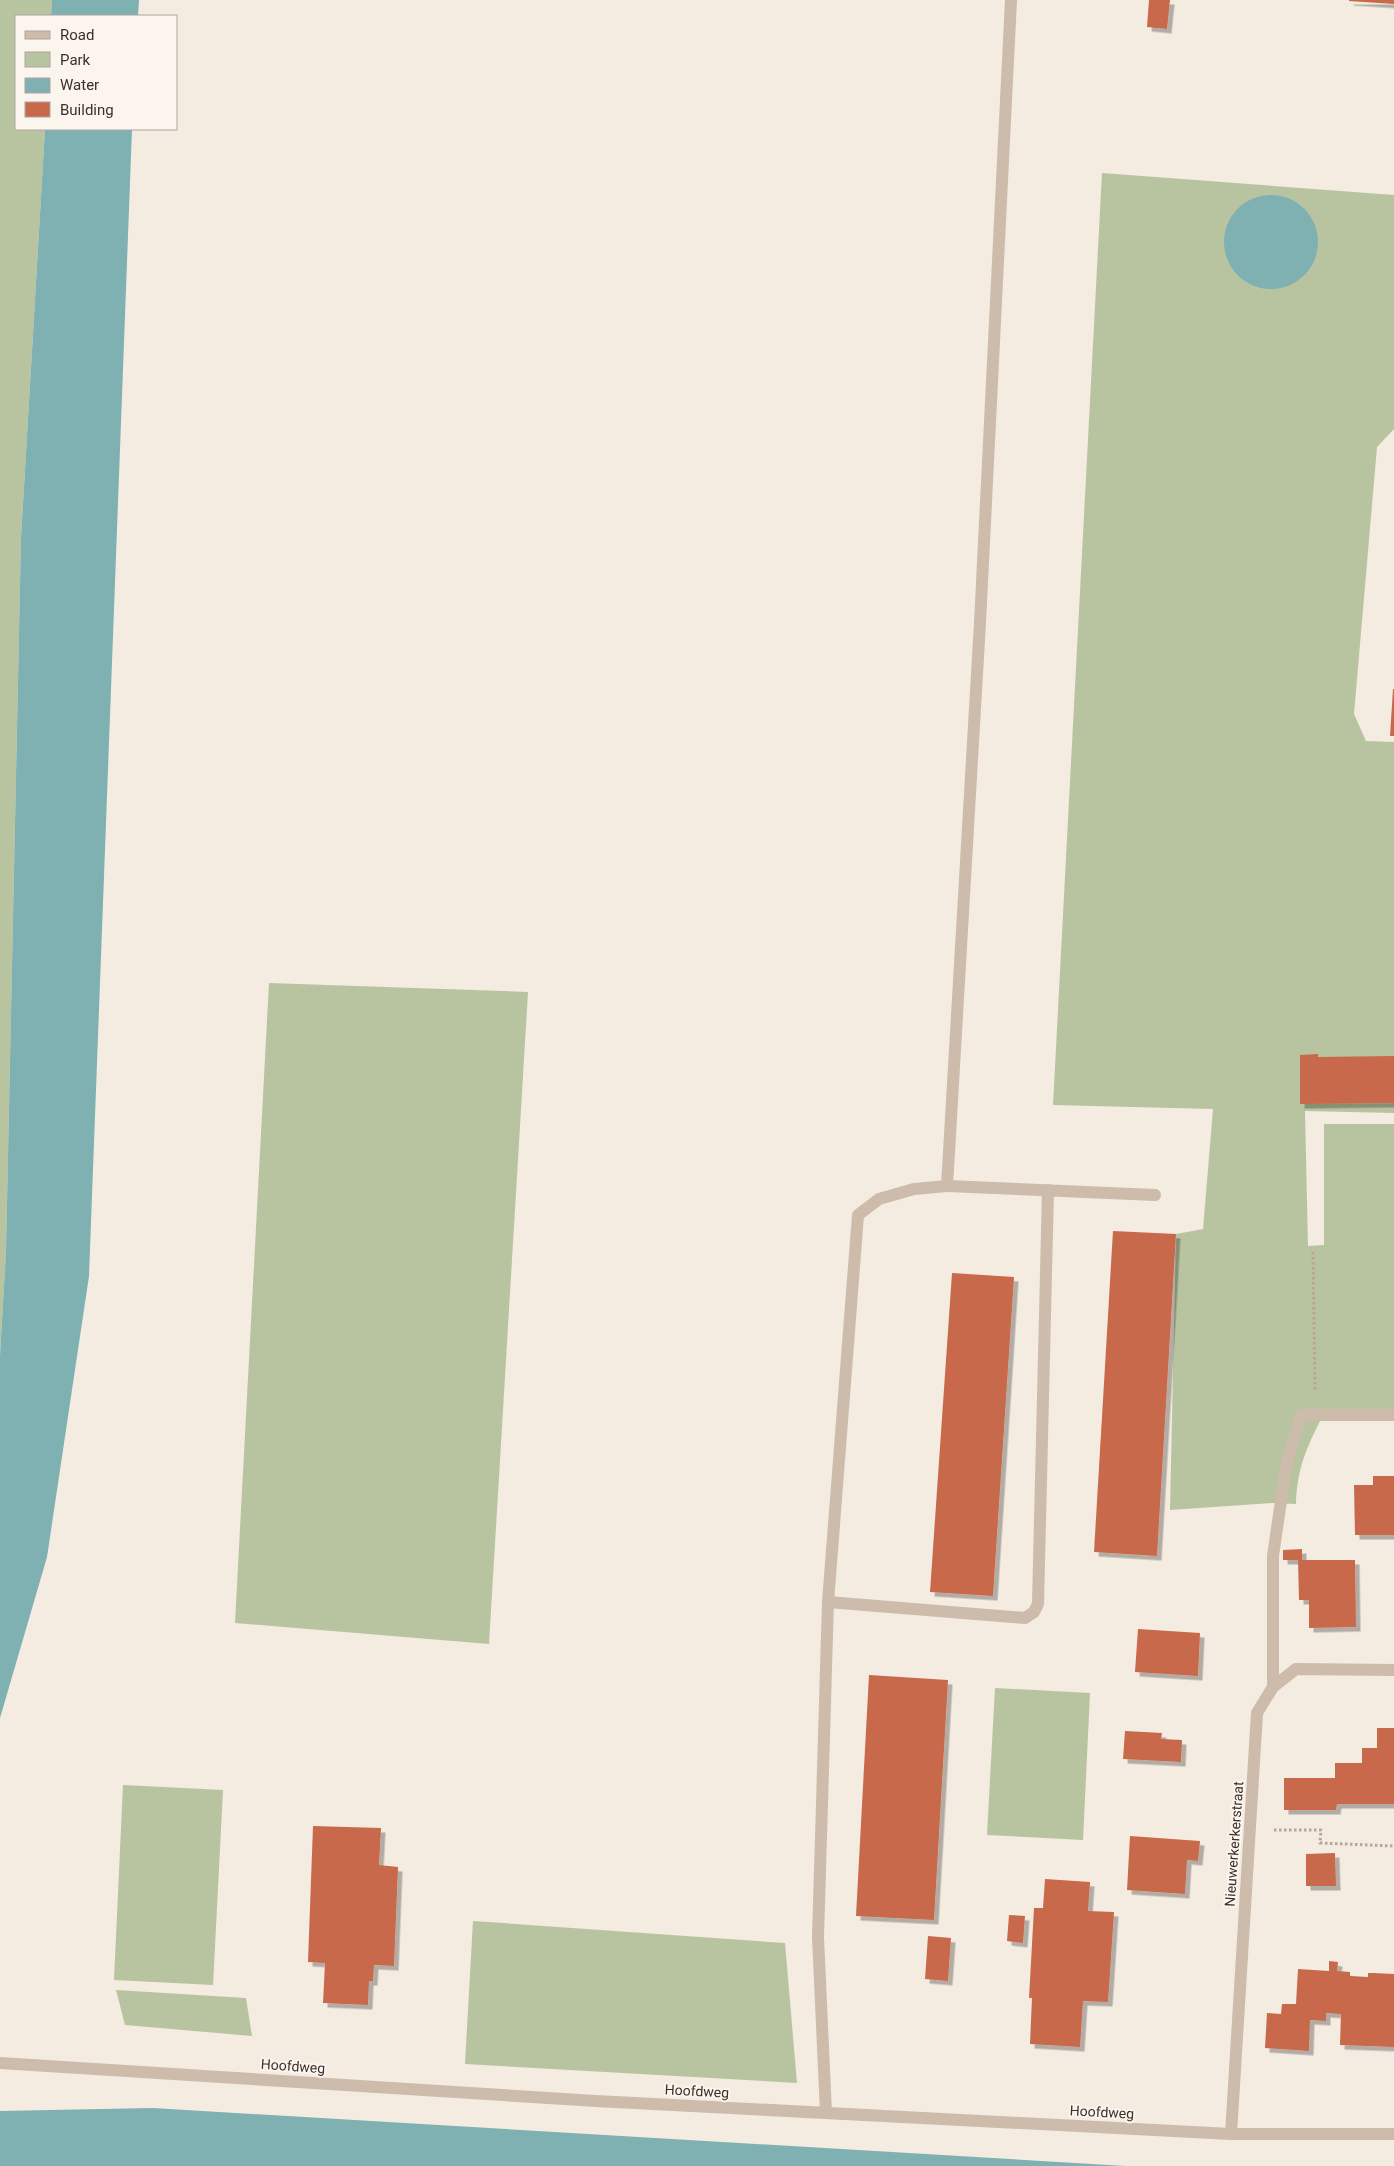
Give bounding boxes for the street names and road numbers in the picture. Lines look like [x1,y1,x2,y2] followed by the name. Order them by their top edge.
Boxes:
[1222,1780,1246,1907] street label: Nieuwerkerkerstraat
[260,2056,326,2076] street label: Hoofdweg
[664,2081,730,2101] street label: Hoofdweg
[1069,2102,1135,2122] street label: Hoofdweg

